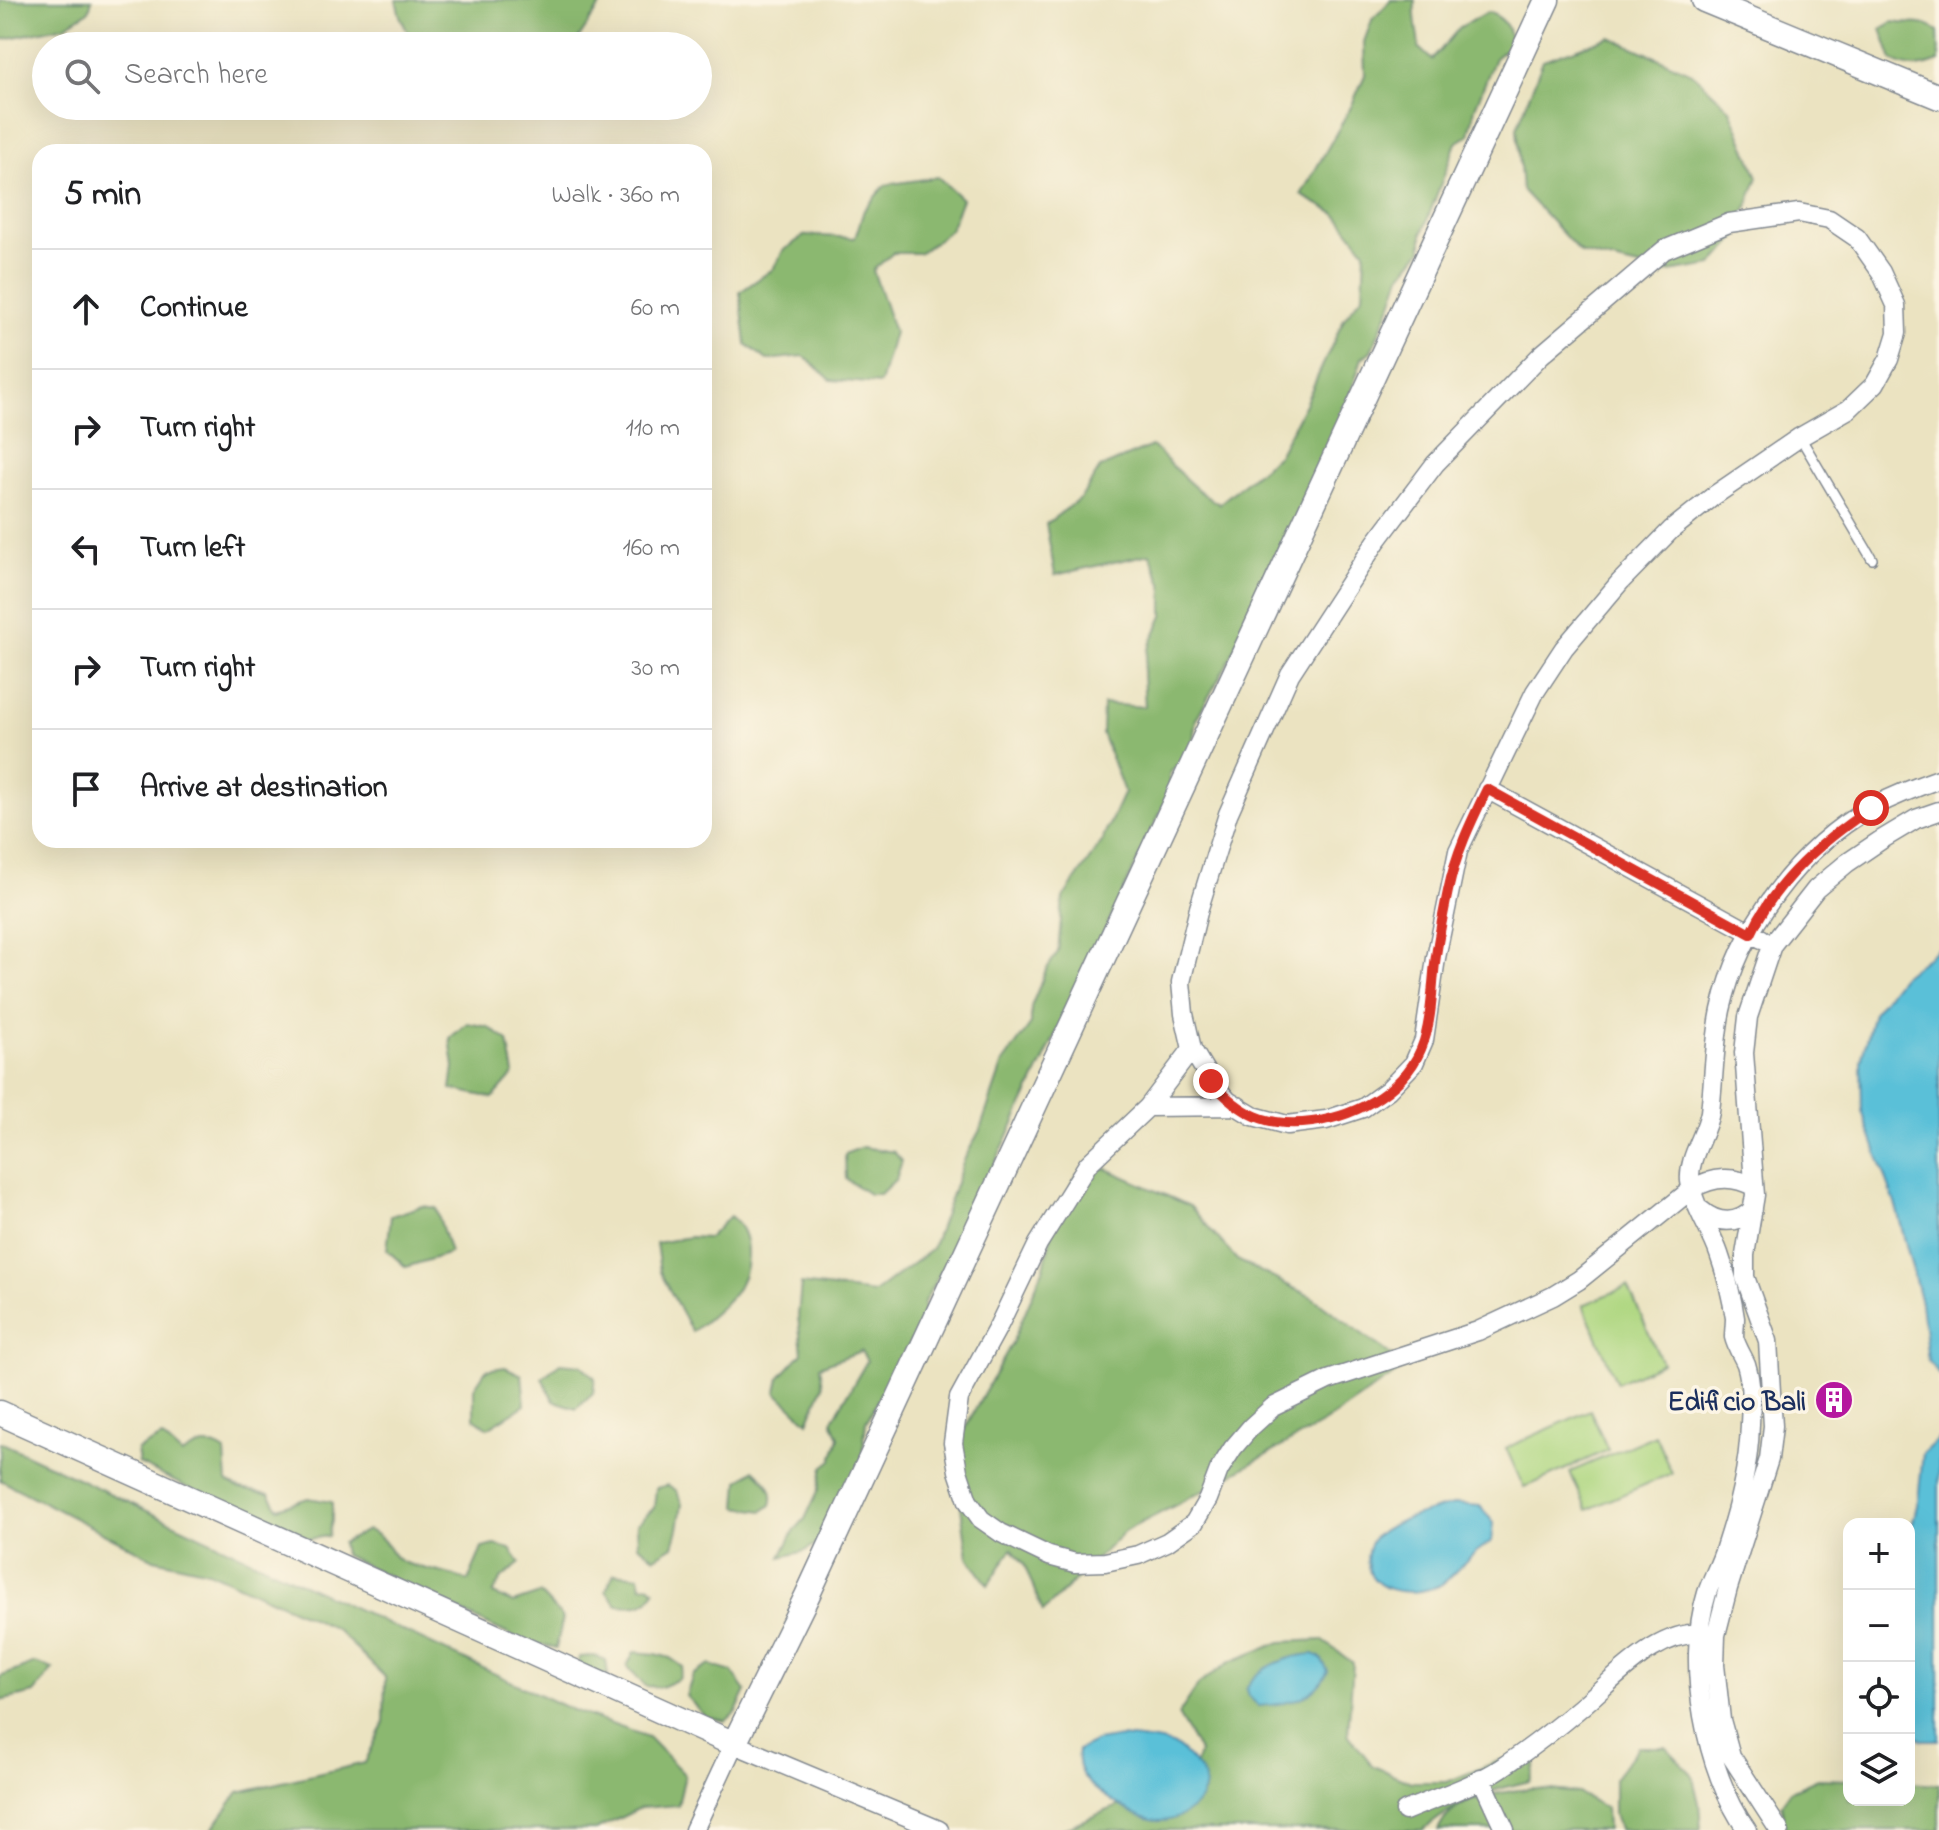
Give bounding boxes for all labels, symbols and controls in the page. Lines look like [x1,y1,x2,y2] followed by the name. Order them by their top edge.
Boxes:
[32,32,712,120] search box
[60,54,104,98] icon: search
[124,54,268,98] text: Search here
[64,171,141,221] text: 5 min
[551,177,680,215] text: Walk · 360 m
[64,287,108,331] icon: ahead
[140,287,248,331] text: Continue
[631,290,680,328] text: 60 m
[64,407,108,451] icon: right
[140,407,255,451] text: Turn right
[626,410,680,448] text: 110 m
[64,527,108,571] icon: left
[140,527,245,571] text: Turn left
[622,530,680,568] text: 160 m
[64,647,108,691] icon: right
[140,647,255,691] text: Turn right
[631,650,680,688] text: 30 m
[64,767,108,811] icon: arrive
[140,767,388,811] text: Arrive at destination
[1853,790,1889,826] route start
[1193,1063,1229,1099] route end
[1813,1379,1855,1421] building icon: Edificio Bali
[1667,1383,1806,1424] place label: Edificio Bali
[1843,1518,1915,1806] map controls
[1843,1518,1915,1590] button: +
[1843,1590,1915,1662] button: −
[1843,1662,1915,1734] button: locate
[1843,1734,1915,1806] button: layers

